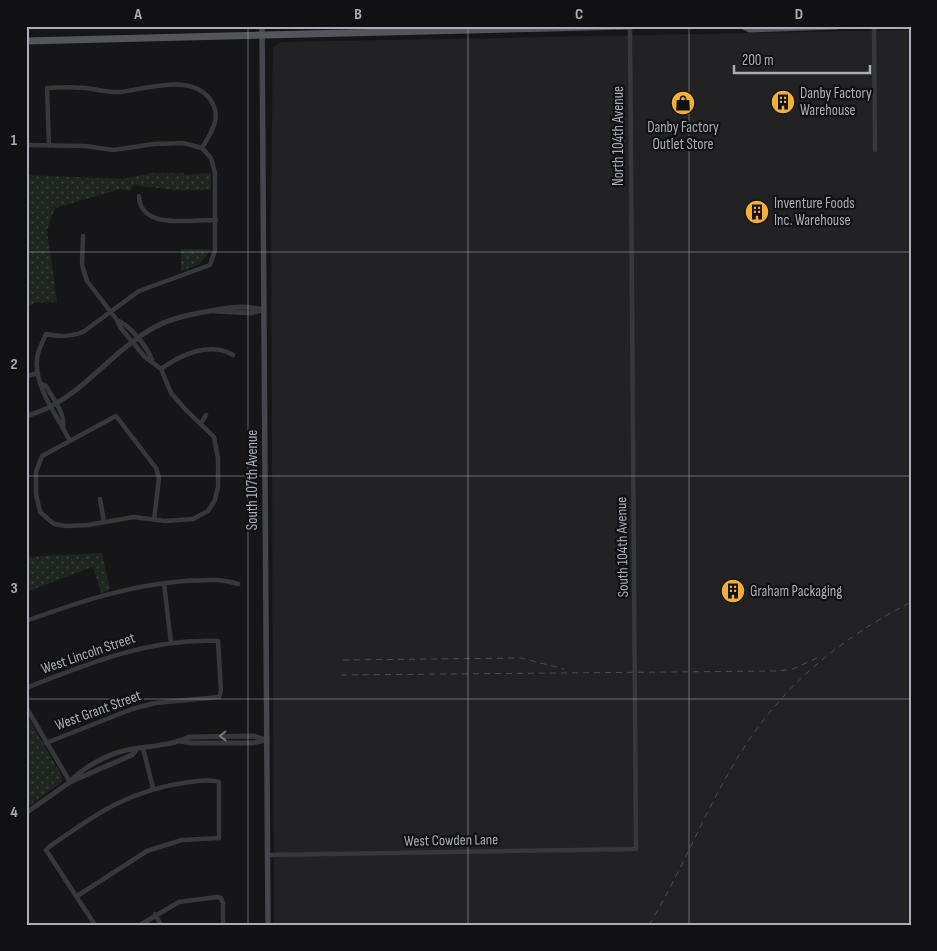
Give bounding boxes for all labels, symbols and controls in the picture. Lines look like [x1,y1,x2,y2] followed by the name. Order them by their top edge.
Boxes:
[133,5,142,24] text: A
[354,5,362,24] text: B
[575,5,583,24] text: C
[795,5,803,24] text: D
[734,42,871,74] scale bar
[742,51,774,70] text: 200 m
[800,84,872,120] place label: Danby Factory Warehouse
[609,86,628,186] street label: North 104th Avenue
[770,89,796,115] building icon: Danby Factory Warehouse
[670,90,696,116] shop icon: Danby Factory Outlet Store
[647,118,719,154] place label: Danby Factory Outlet Store
[11,131,18,150] text: 1
[774,194,855,230] place label: Inventure Foods Inc. Warehouse
[744,199,770,225] building icon: Inventure Foods Inc. Warehouse
[10,355,18,374] text: 2
[243,430,262,530] street label: South 107th Avenue
[612,497,633,597] street label: South 104th Avenue
[720,578,746,604] building icon: Graham Packaging
[10,579,18,598] text: 3
[750,582,842,601] place label: Graham Packaging
[39,628,138,678] street label: West Lincoln Street
[52,686,144,735] street label: West Grant Street
[219,731,227,742] one-way arrow
[10,803,18,822] text: 4
[404,830,498,851] street label: West Cowden Lane

